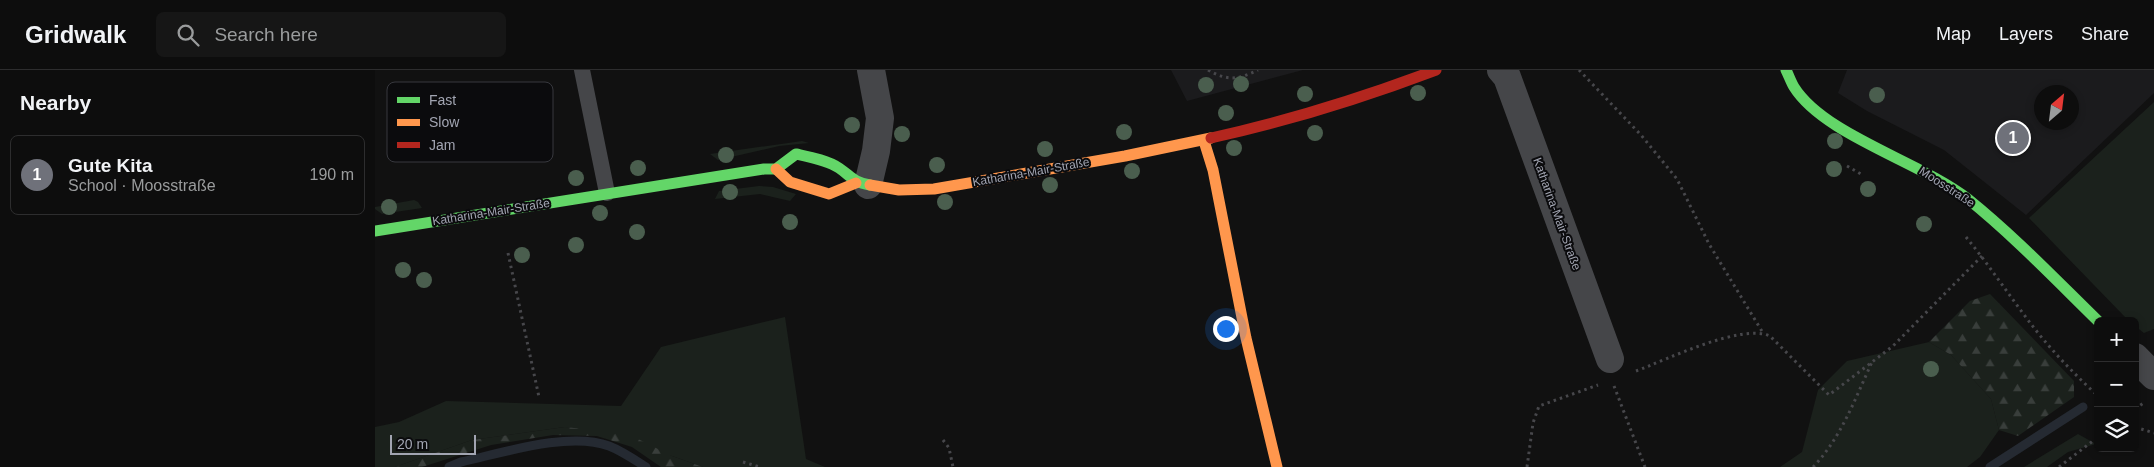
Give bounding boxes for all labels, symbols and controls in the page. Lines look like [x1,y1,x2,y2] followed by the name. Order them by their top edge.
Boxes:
[156,12,506,57] search box
[25,21,126,48] text: Gridwalk
[174,21,202,49] icon: search
[214,24,318,45] text: Search here
[1936,24,1971,44] text: Map
[1999,24,2053,44] text: Layers
[2081,24,2129,44] text: Share
[387,82,553,162] legend
[2034,85,2079,130] north arrow
[20,91,91,114] text: Nearby
[429,92,456,108] text: Fast
[429,114,460,130] text: Slow
[1997,119,2029,157] pin: 1
[429,137,455,153] text: Jam
[68,155,152,176] text: Gute Kita
[971,155,1091,189] street label: Katharina-Mair-Straße
[1530,156,1584,272] street label: Katharina-Mair-Straße
[1917,164,1978,210] street label: Moosstraße
[33,166,41,183] text: 1
[310,166,354,183] text: 190 m
[68,177,216,194] text: School · Moosstraße
[431,196,551,228] street label: Katharina-Mair-Straße
[1213,316,1239,342] your location
[2094,317,2139,452] map controls
[2094,317,2139,362] button: +
[2094,362,2139,407] button: −
[2094,407,2139,452] button: layers
[390,432,476,455] scale bar
[397,436,428,452] text: 20 m

